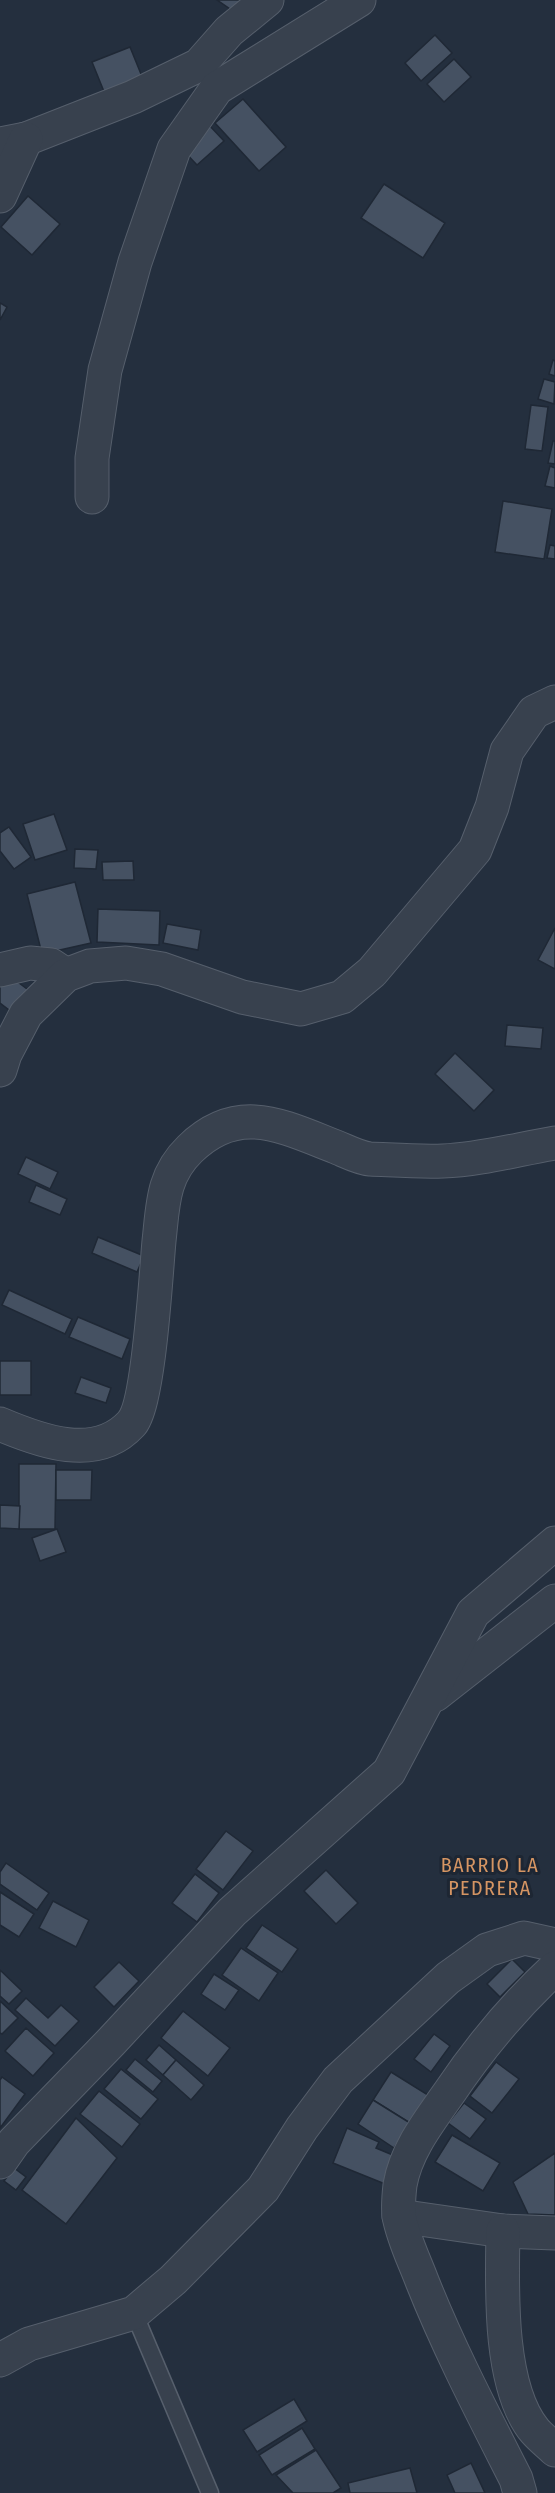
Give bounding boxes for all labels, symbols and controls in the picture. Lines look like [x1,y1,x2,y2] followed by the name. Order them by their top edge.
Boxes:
[441,1853,539,1900] district label: BARRIO LA PEDRERA

